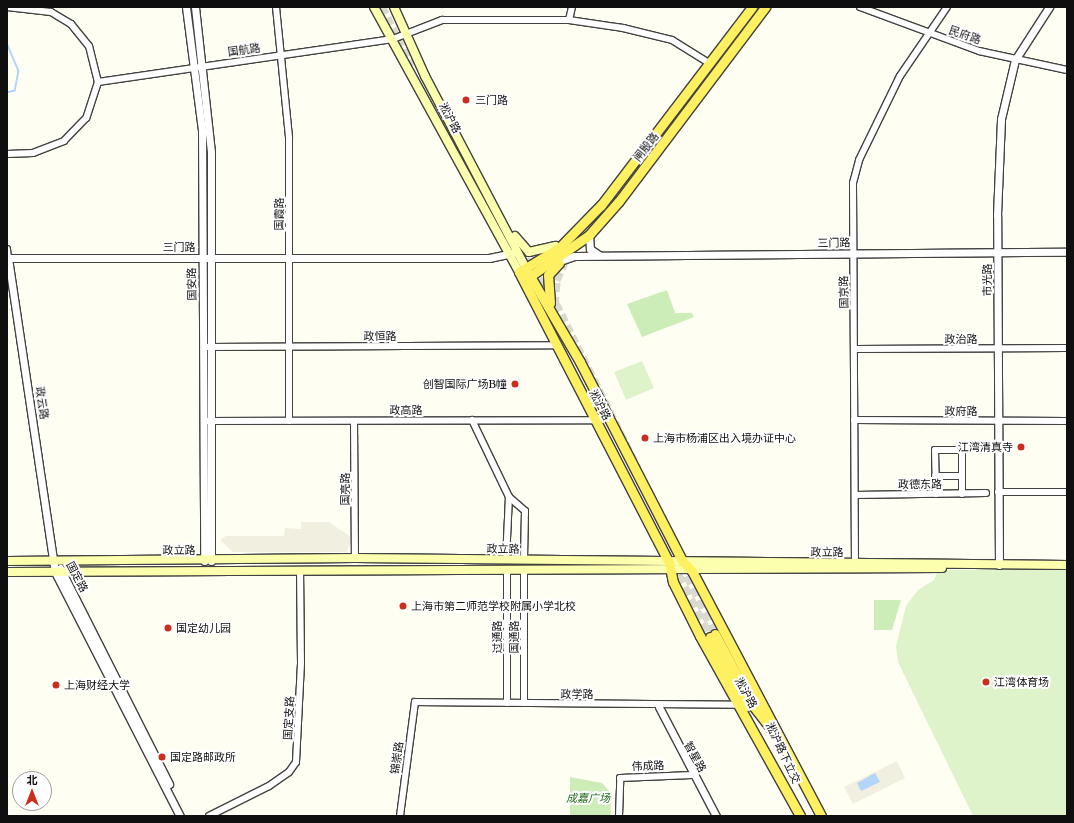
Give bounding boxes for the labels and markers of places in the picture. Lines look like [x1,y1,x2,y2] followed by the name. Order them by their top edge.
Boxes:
[475,93,508,107] place label: 三门路
[460,94,472,106] marker: 三门路
[423,377,507,391] place label: 创智国际广场B幢
[510,379,520,389] marker: 创智国际广场B幢
[653,431,796,445] place label: 上海市杨浦区出入境办证中心
[640,433,650,443] marker: 上海市杨浦区出入境办证中心
[958,440,1013,454] place label: 江湾清真寺
[1016,442,1026,452] marker: 江湾清真寺
[411,599,576,613] place label: 上海市第二师范学校附属小学北校
[398,601,408,611] marker: 上海市第二师范学校附属小学北校
[176,621,231,635] place label: 国定幼儿园
[163,623,173,633] marker: 国定幼儿园
[994,675,1049,689] place label: 江湾体育场
[981,677,991,687] marker: 江湾体育场
[64,678,130,692] place label: 上海财经大学
[51,680,61,690] marker: 上海财经大学
[170,750,236,764] place label: 国定路邮政所
[157,752,167,762] marker: 国定路邮政所

